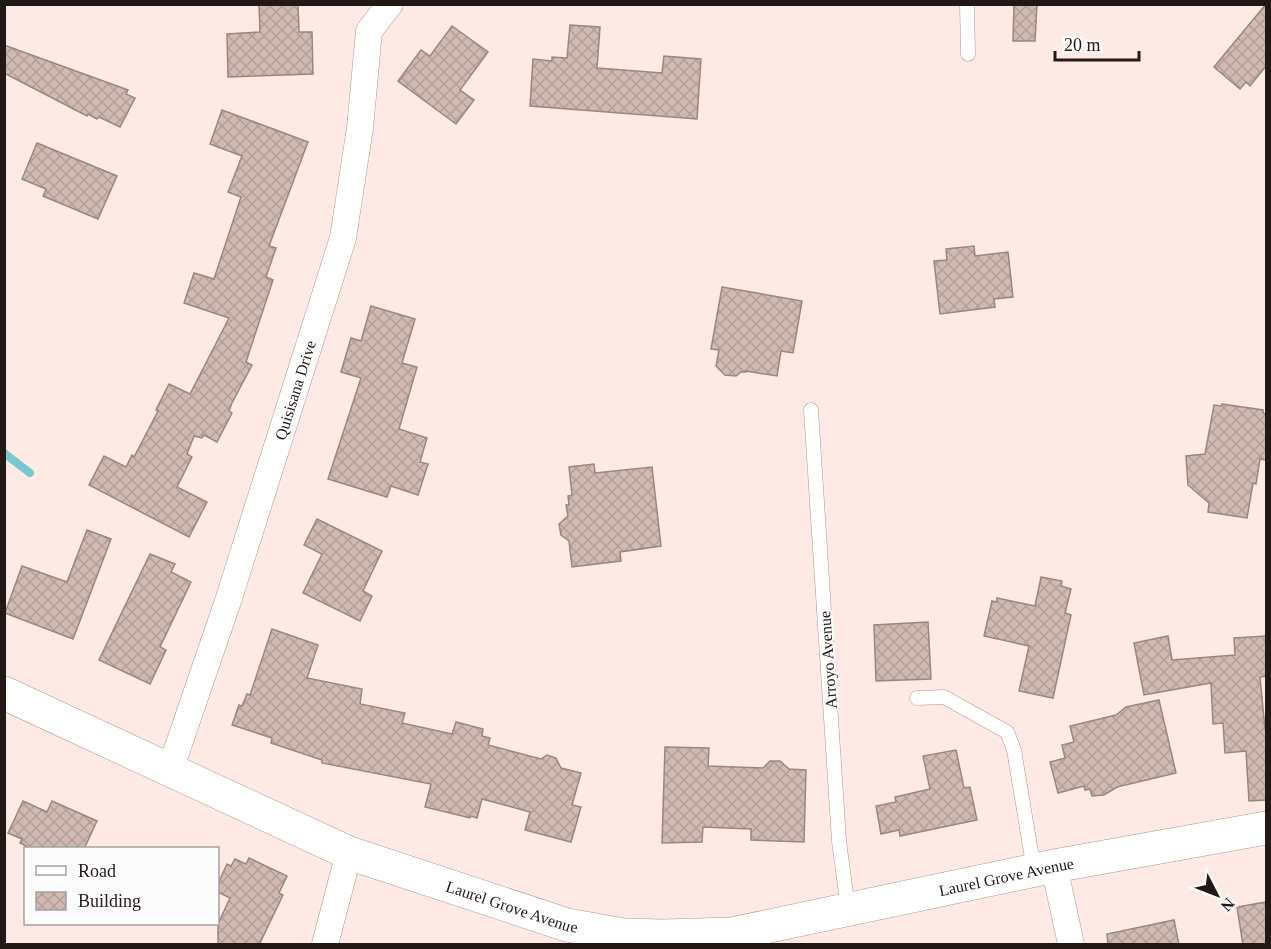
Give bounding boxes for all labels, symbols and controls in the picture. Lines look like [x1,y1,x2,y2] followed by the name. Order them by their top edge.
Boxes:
[1055,24,1139,62] scale bar
[1064,35,1101,55] text: 20 m
[271,338,319,442] street label: Quisisana Drive
[816,611,841,709] street label: Arroyo Avenue
[24,847,219,925] legend
[937,854,1075,899] street label: Laurel Grove Avenue
[78,861,116,881] text: Road
[1187,865,1247,925] north arrow
[444,877,579,935] street label: Laurel Grove Avenue
[78,891,141,911] text: Building
[1217,895,1238,915] text: N

